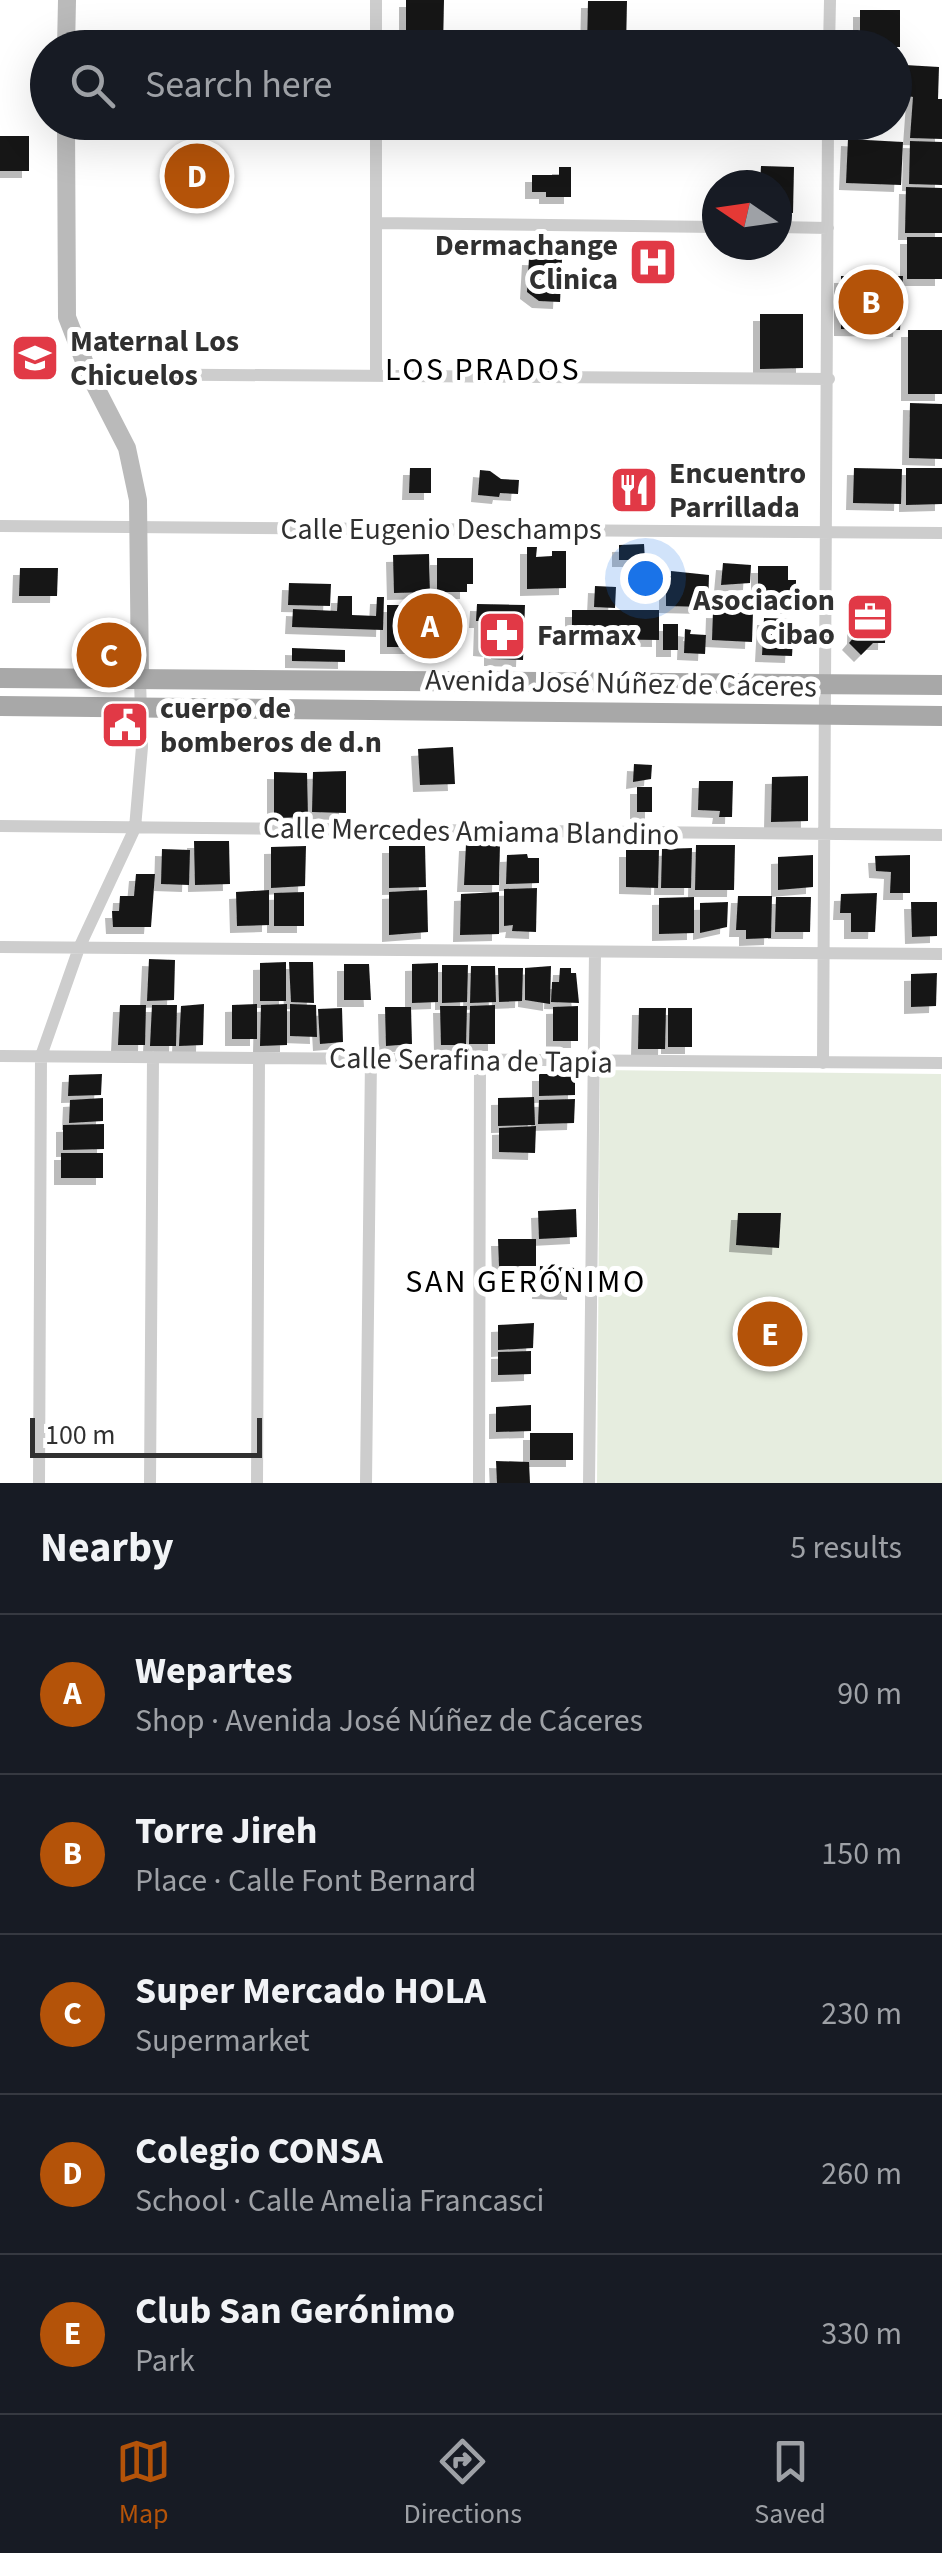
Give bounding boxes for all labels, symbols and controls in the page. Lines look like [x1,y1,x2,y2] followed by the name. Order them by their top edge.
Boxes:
[30,30,912,140] search box
[65,58,120,113] icon: search
[145,58,332,112] text: Search here
[164,138,230,214] pin: D
[702,170,792,260] north arrow
[435,224,618,301] place label: Dermachange Clinica
[627,236,679,288] hospital icon: Dermachange Clinica
[838,264,904,340] pin: B
[70,320,239,397] place label: Maternal Los Chicuelos
[9,332,61,384] school or university icon: Maternal Los Chicuelos
[385,347,581,393] district label: LOS PRADOS
[669,452,806,529] place label: Encuentro Parrillada
[608,464,660,516] restaurant icon: Encuentro Parrillada
[280,508,602,551] street label: Calle Eugenio Deschamps
[620,553,671,604] your location
[692,579,835,656] place label: Asociacion Cibao
[398,588,462,664] pin: A
[844,591,896,643] office icon: Asociacion Cibao
[476,609,528,661] pharmacy icon: Farmax
[537,614,636,657] place label: Farmax
[76,618,142,692] pin: C
[425,659,817,708] street label: Avenida José Núñez de Cáceres
[160,687,382,764] place label: cuerpo de bomberos de d.n
[99,699,151,751] public building icon: cuerpo de bomberos de d.n
[262,806,680,857] street label: Calle Mercedes Amiama Blandino
[329,1037,613,1084] street label: Calle Serafina de Tapia
[405,1259,647,1305] district label: SAN GERÓNIMO
[738,1296,802,1372] pin: E
[30,1413,262,1458] scale bar
[45,1415,116,1455] text: 100 m
[40,1518,174,1578] text: Nearby
[790,1525,902,1571] text: 5 results
[135,1644,292,1698] text: Wepartes
[63,1671,82,1717] text: A
[837,1671,902,1717] text: 90 m
[135,1698,643,1744] text: Shop · Avenida José Núñez de Cáceres
[135,1804,317,1858] text: Torre Jireh
[63,1831,82,1877] text: B
[821,1831,902,1877] text: 150 m
[135,1858,476,1904] text: Place · Calle Font Bernard
[135,1964,486,2018] text: Super Mercado HOLA
[63,1991,82,2037] text: C
[821,1991,902,2037] text: 230 m
[135,2018,310,2064] text: Supermarket
[135,2124,383,2178] text: Colegio CONSA
[62,2151,83,2197] text: D
[821,2151,902,2197] text: 260 m
[135,2178,544,2224] text: School · Calle Amelia Francasci
[135,2284,455,2338] text: Club San Gerónimo
[64,2311,81,2357] text: E
[821,2311,902,2357] text: 330 m
[135,2338,195,2384] text: Park
[116,2434,171,2534] tab: Map
[404,2434,522,2534] tab: Directions
[754,2434,826,2534] tab: Saved

